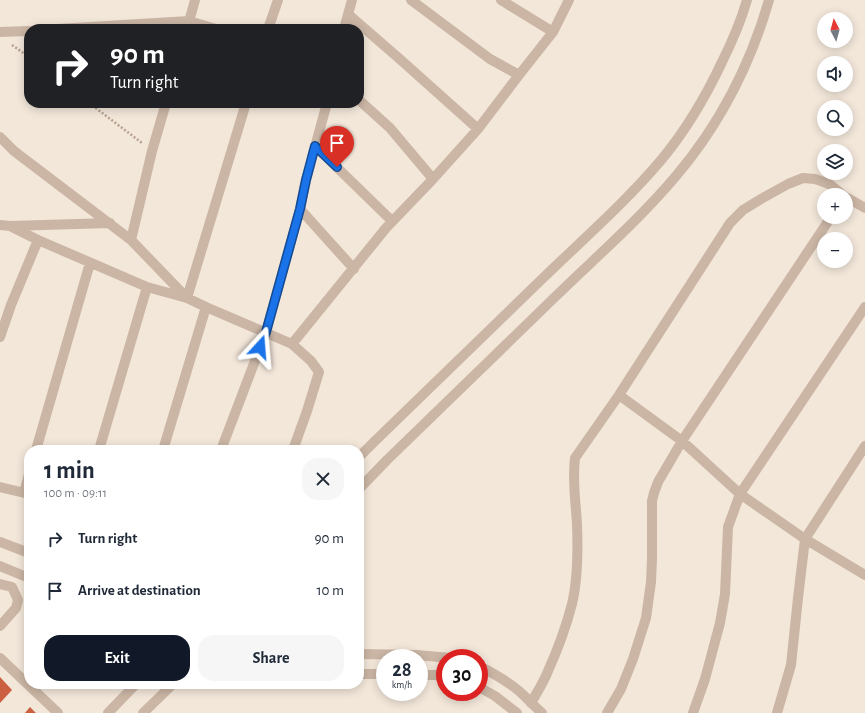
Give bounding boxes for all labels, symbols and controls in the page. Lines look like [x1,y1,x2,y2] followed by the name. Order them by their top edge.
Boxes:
[817,12,853,48] north arrow
[817,12,853,268] map controls
[44,40,96,92] icon: right
[110,41,165,69] text: 90 m
[817,56,853,92] button: sound
[110,74,179,92] text: Turn right
[817,100,853,136] button: search
[320,126,354,167] pin
[326,132,348,154] icon: arrive
[817,144,853,180] button: layers
[817,188,853,224] button: +
[817,232,853,268] button: −
[239,326,281,368] position arrow
[302,458,344,500] button: close
[44,459,95,483] text: 1 min
[44,487,107,500] text: 100 m · 09:11
[44,528,66,550] icon: right
[78,531,137,546] text: Turn right
[315,531,344,546] text: 90 m
[44,580,66,602] icon: arrive
[78,583,201,598] text: Arrive at destination
[316,583,344,598] text: 10 m
[44,635,190,681] button: Exit
[198,635,344,681] button: Share
[436,649,488,701] speed limit sign: 30
[392,660,412,680] text: 28
[392,680,412,690] text: km/h

